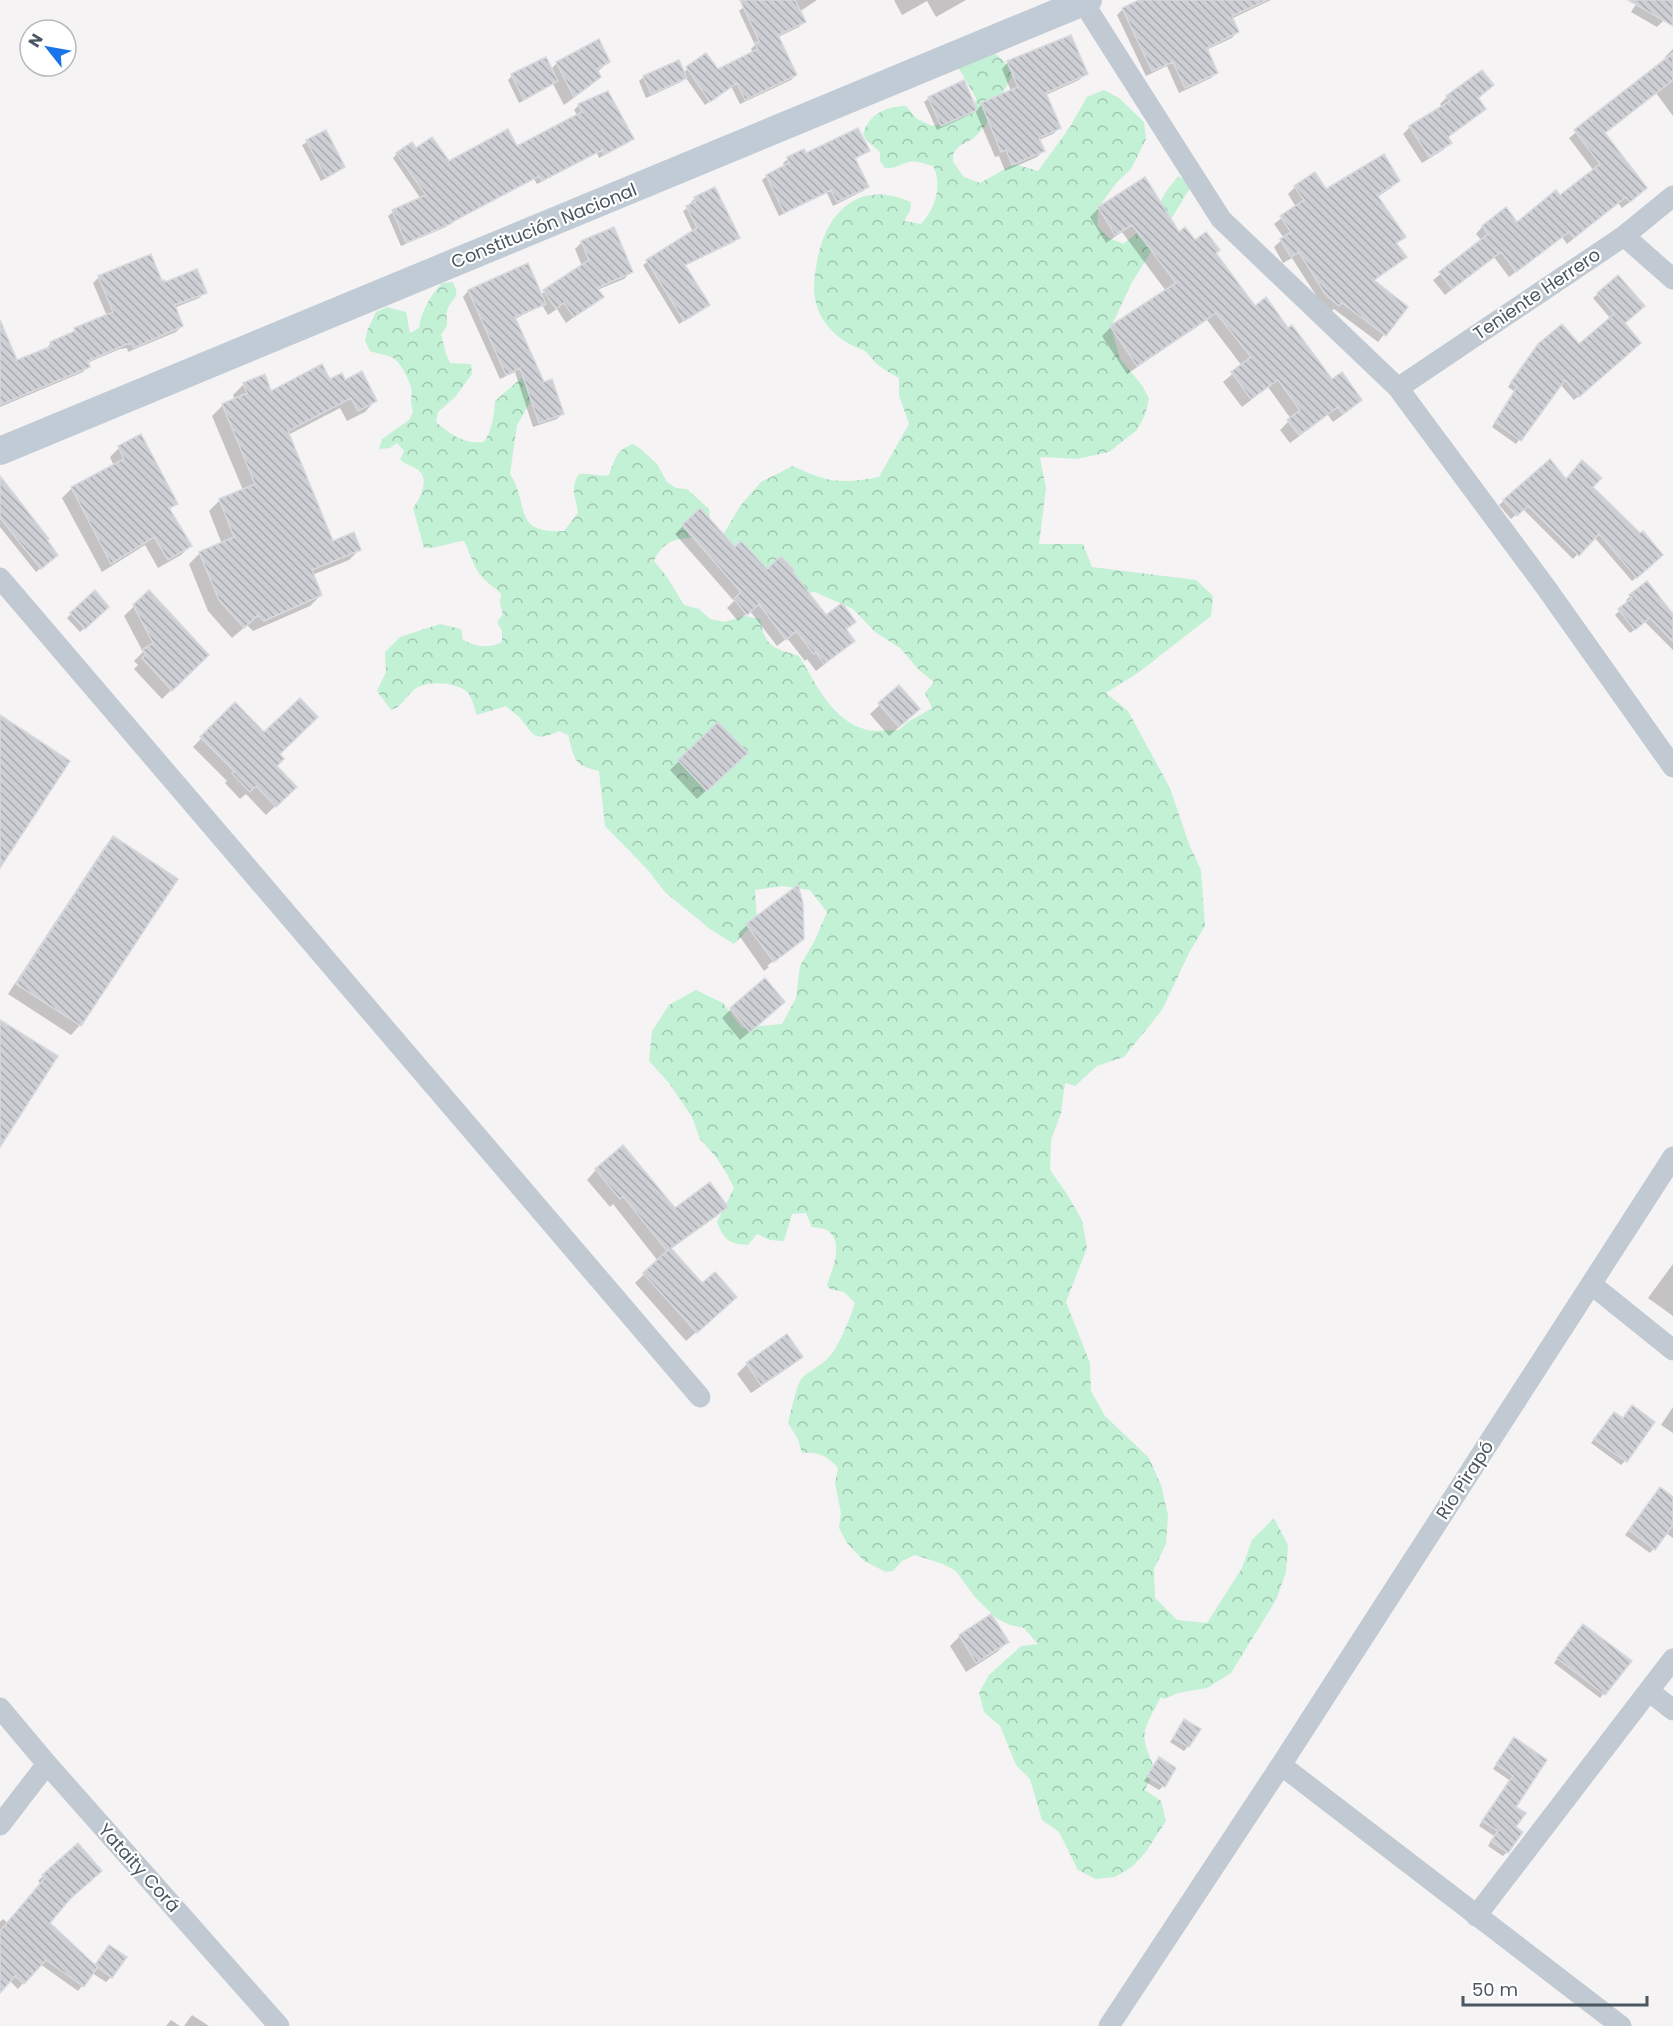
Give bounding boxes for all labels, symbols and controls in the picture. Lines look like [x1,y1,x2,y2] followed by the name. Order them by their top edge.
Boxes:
[18,18,78,78] north arrow
[23,29,49,52] text: N
[447,177,640,274] street label: Constitución Nacional
[1468,242,1605,345] street label: Teniente Herrero
[1430,1436,1499,1524] street label: Río Pirapó
[93,1818,186,1918] street label: Yataity Corá
[1463,1969,1648,2007] scale bar
[1472,1977,1518,2002] text: 50 m

